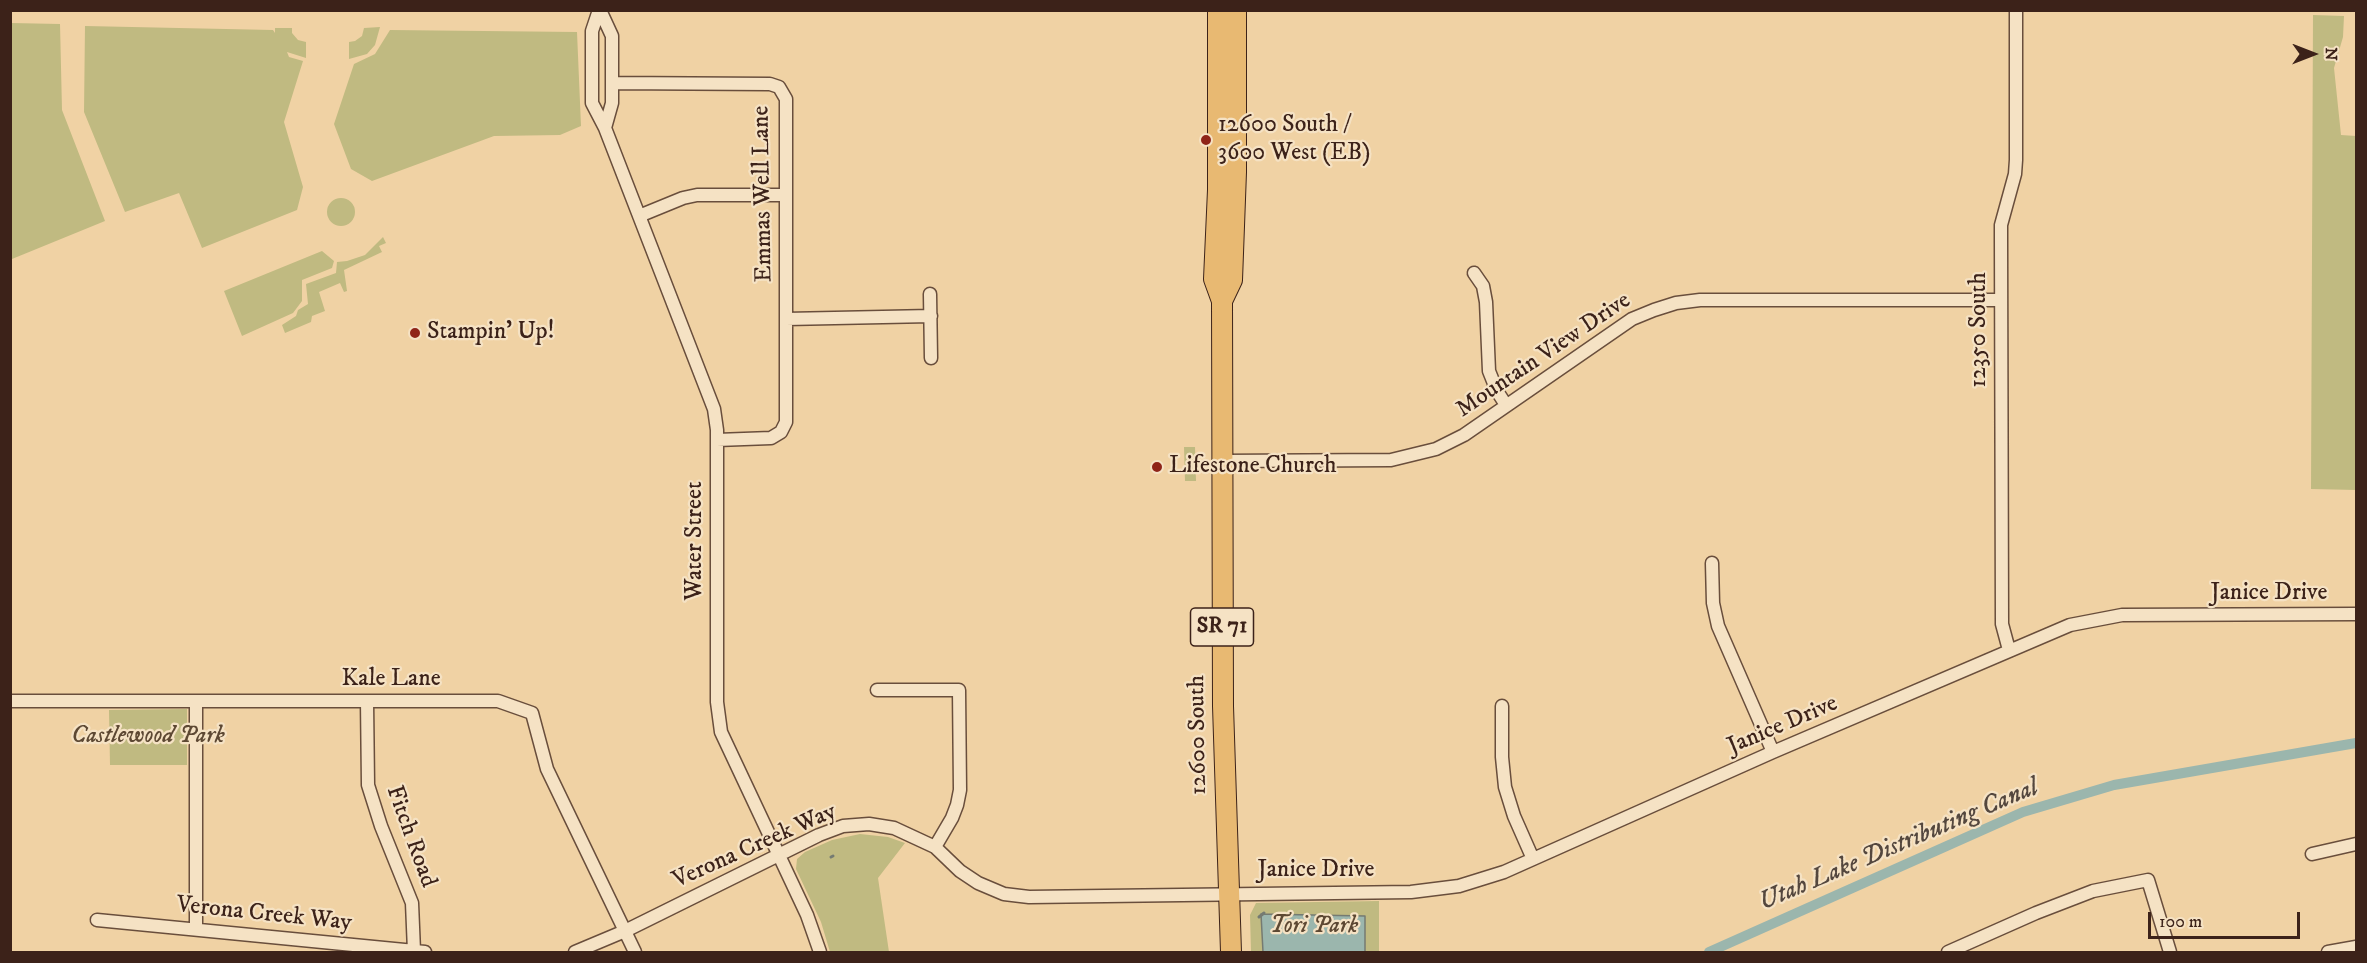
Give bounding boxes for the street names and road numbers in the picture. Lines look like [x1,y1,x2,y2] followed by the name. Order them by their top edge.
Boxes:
[748,105,780,283] street label: Emmas Well Lane
[1966,272,1994,388] street label: 12350 South
[1451,287,1637,425] street label: Mountain View Drive
[682,481,710,601] street label: Water Street
[2211,580,2327,608] street label: Janice Drive
[1190,608,1254,646] road number: SR 71
[341,666,441,694] street label: Kale Lane
[1184,675,1214,795] street label: 12600 South
[1724,690,1842,762] street label: Janice Drive
[378,782,442,892] street label: Fitch Road
[669,798,841,896] street label: Verona Creek Way
[1258,857,1374,885] street label: Janice Drive
[175,891,353,939] street label: Verona Creek Way

